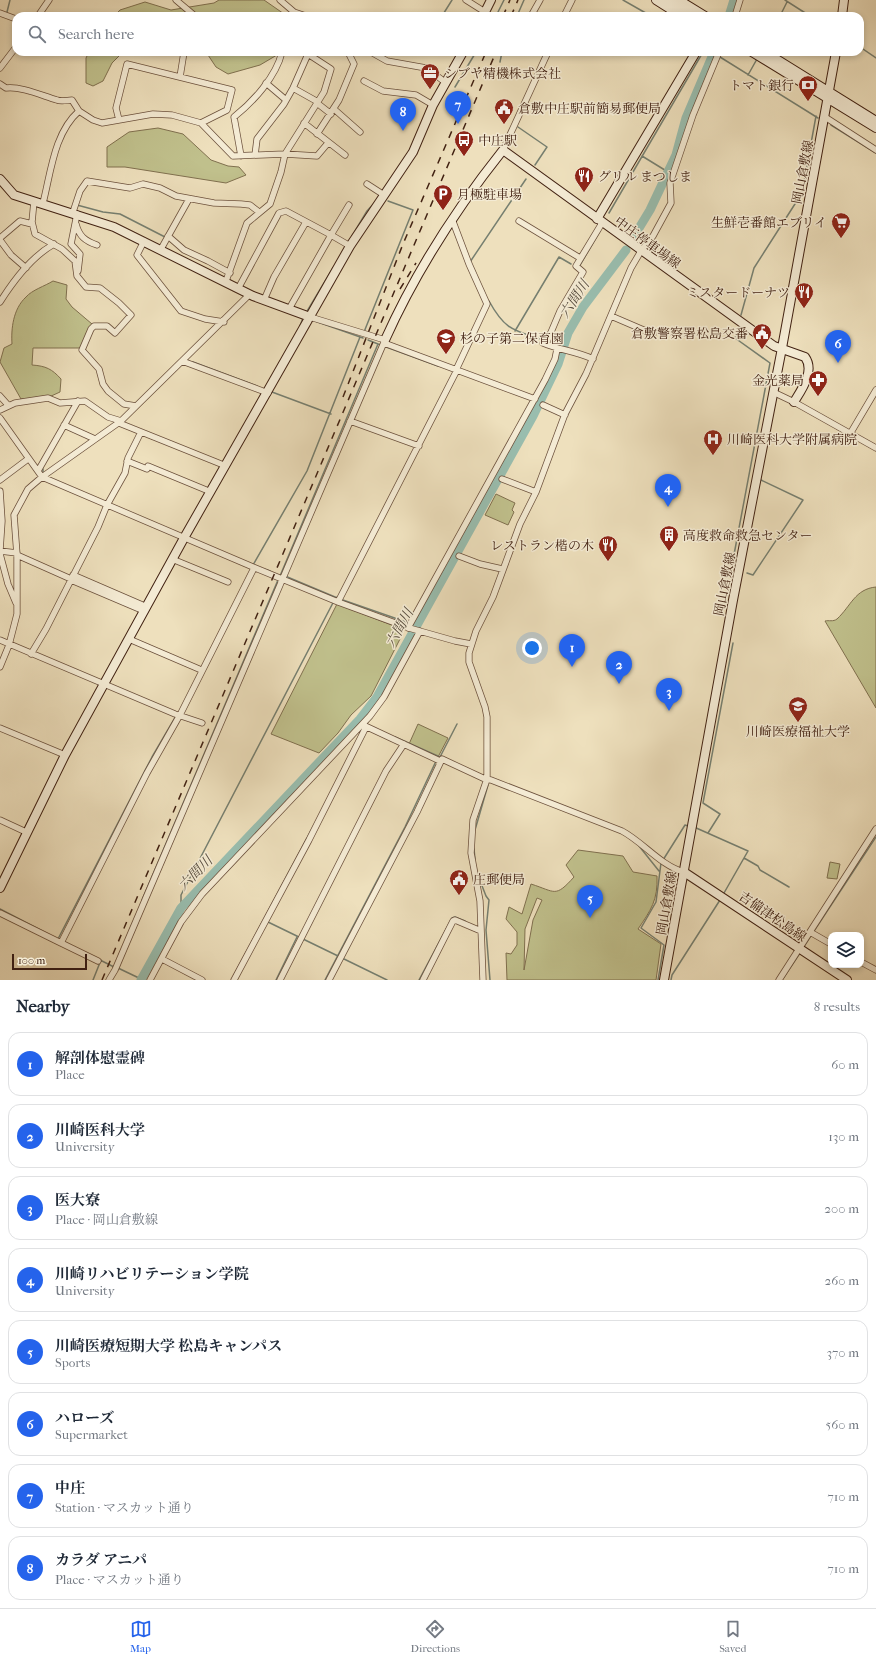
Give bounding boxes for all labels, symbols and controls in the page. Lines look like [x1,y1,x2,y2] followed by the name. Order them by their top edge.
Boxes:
[12,12,864,56] search box
[26,23,48,45] icon: search
[58,25,134,43] text: Search here
[419,62,441,90] office icon: シブヤ精機株式会社
[444,66,561,81] place label: シブヤ精機株式会社
[797,74,819,102] bank icon: トマト銀行
[729,78,794,93] place label: トマト銀行
[445,91,471,124] pin: 7
[493,97,515,125] public building icon: 倉敷中庄駅前簡易郵便局
[390,98,416,131] pin: 8
[518,101,661,116] place label: 倉敷中庄駅前簡易郵便局
[453,129,475,157] bus stop icon: 中庄駅
[478,133,517,148] place label: 中庄駅
[789,139,816,205] street label: 岡山倉敷線
[573,165,595,193] restaurant icon: グリル まつしま
[598,169,692,184] place label: グリル まつしま
[432,183,454,211] parking icon: 月極駐車場
[457,187,522,202] place label: 月極駐車場
[830,211,852,239] supermarket icon: 生鮮壱番館エブリイ
[612,213,684,271] street label: 中庄停車場線
[711,215,827,230] place label: 生鮮壱番館エブリイ
[556,275,594,322] water label: 六間川
[793,281,815,309] restaurant icon: ミスタードーナツ
[686,285,790,300] place label: ミスタードーナツ
[751,322,773,350] public building icon: 倉敷警察署松島交番
[631,326,748,341] place label: 倉敷警察署松島交番
[435,327,457,355] school or university icon: 杉の子第二保育園
[825,330,851,363] pin: 6
[460,331,564,346] place label: 杉の子第二保育園
[807,369,829,397] pharmacy icon: 金光薬局
[752,373,804,388] place label: 金光薬局
[702,428,724,456] hospital icon: 川崎医科大学附属病院
[727,432,857,447] place label: 川崎医科大学附属病院
[655,474,681,507] pin: 4
[658,524,680,552] building icon: 高度救命救急センター
[683,528,812,543] place label: 高度救命救急センター
[597,534,619,562] restaurant icon: レストラン楷の木
[490,538,594,553] place label: レストラン楷の木
[711,551,738,617] street label: 岡山倉敷線
[382,604,418,651] water label: 六間川
[559,634,585,667] pin: 1
[522,638,542,658] your location
[606,651,632,684] pin: 2
[656,678,682,711] pin: 3
[787,695,809,723] school or university icon: 川崎医療福祉大学
[746,724,850,739] place label: 川崎医療福祉大学
[175,851,217,894] water label: 六間川
[448,868,470,896] public building icon: 庄郵便局
[653,870,680,936] street label: 岡山倉敷線
[473,872,525,887] place label: 庄郵便局
[577,885,603,918] pin: 5
[736,888,809,944] street label: 吉備津松島線
[828,932,864,968] map controls
[828,932,864,968] button: layers
[12,952,87,971] scale bar
[18,954,46,967] text: 100 m
[16,996,70,1016] text: Nearby
[814,999,860,1014] text: 8 results
[55,1049,145,1067] text: 解剖体慰霊碑
[28,1057,32,1072] text: 1
[831,1057,859,1072] text: 60 m
[55,1067,85,1082] text: Place
[55,1121,145,1139] text: 川崎医科大学
[27,1129,33,1144] text: 2
[828,1129,859,1144] text: 130 m
[55,1139,115,1154] text: University
[55,1191,100,1209] text: 医大寮
[27,1201,33,1216] text: 3
[824,1201,859,1216] text: 200 m
[55,1212,158,1227] text: Place · 岡山倉敷線
[55,1265,249,1283] text: 川崎リハビリテーション学院
[26,1273,34,1288] text: 4
[825,1273,859,1288] text: 260 m
[55,1283,115,1298] text: University
[55,1337,282,1355] text: 川崎医療短期大学 松島キャンパス
[27,1345,33,1360] text: 5
[827,1345,859,1360] text: 370 m
[55,1355,90,1370] text: Sports
[55,1409,114,1427] text: ハローズ
[26,1417,34,1432] text: 6
[826,1417,859,1432] text: 560 m
[55,1427,128,1442] text: Supermarket
[55,1479,85,1497] text: 中庄
[27,1489,33,1504] text: 7
[827,1489,859,1504] text: 710 m
[55,1500,194,1515] text: Station · マスカット通り
[55,1551,147,1569] text: カラダ アニパ
[27,1561,33,1576] text: 8
[827,1561,859,1576] text: 710 m
[55,1572,184,1587] text: Place · マスカット通り
[130,1618,152,1655] tab: Map
[411,1618,460,1655] tab: Directions
[719,1618,746,1655] tab: Saved

